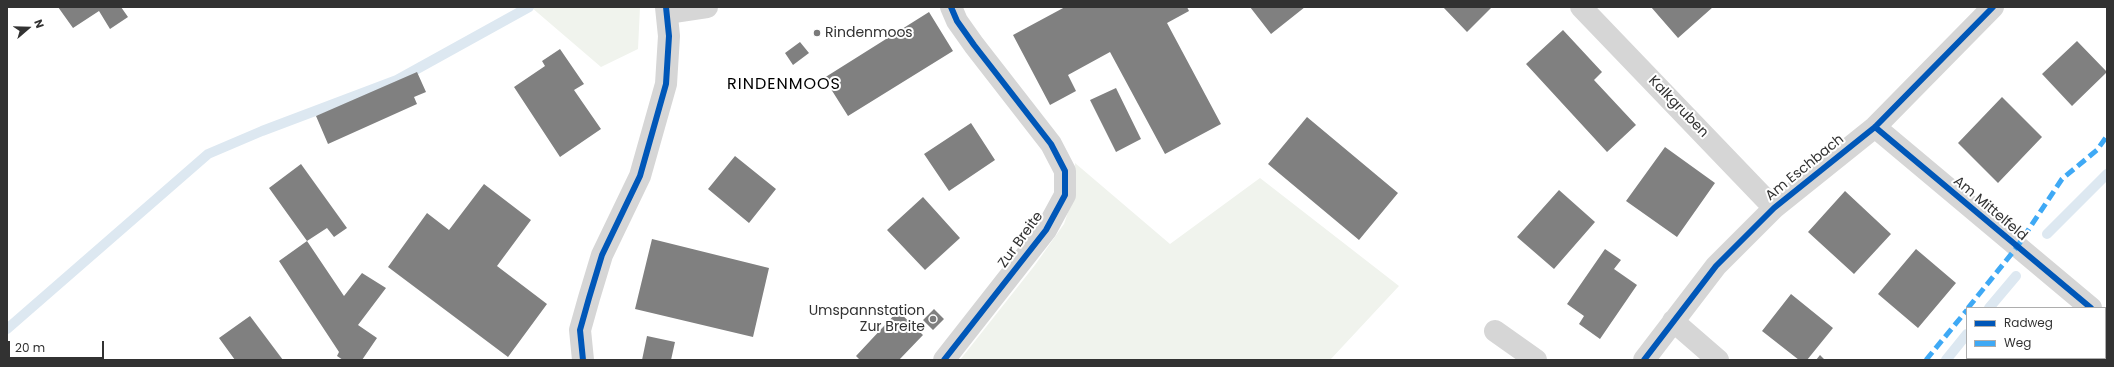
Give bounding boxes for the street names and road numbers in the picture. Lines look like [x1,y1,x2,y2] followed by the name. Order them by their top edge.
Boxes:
[1644,73,1712,141] street label: Kalkgruben
[1762,131,1848,205] street label: Am Eschbach
[1950,173,2030,245] street label: Am Mittelfeld
[995,209,1047,271] street label: Zur Breite

